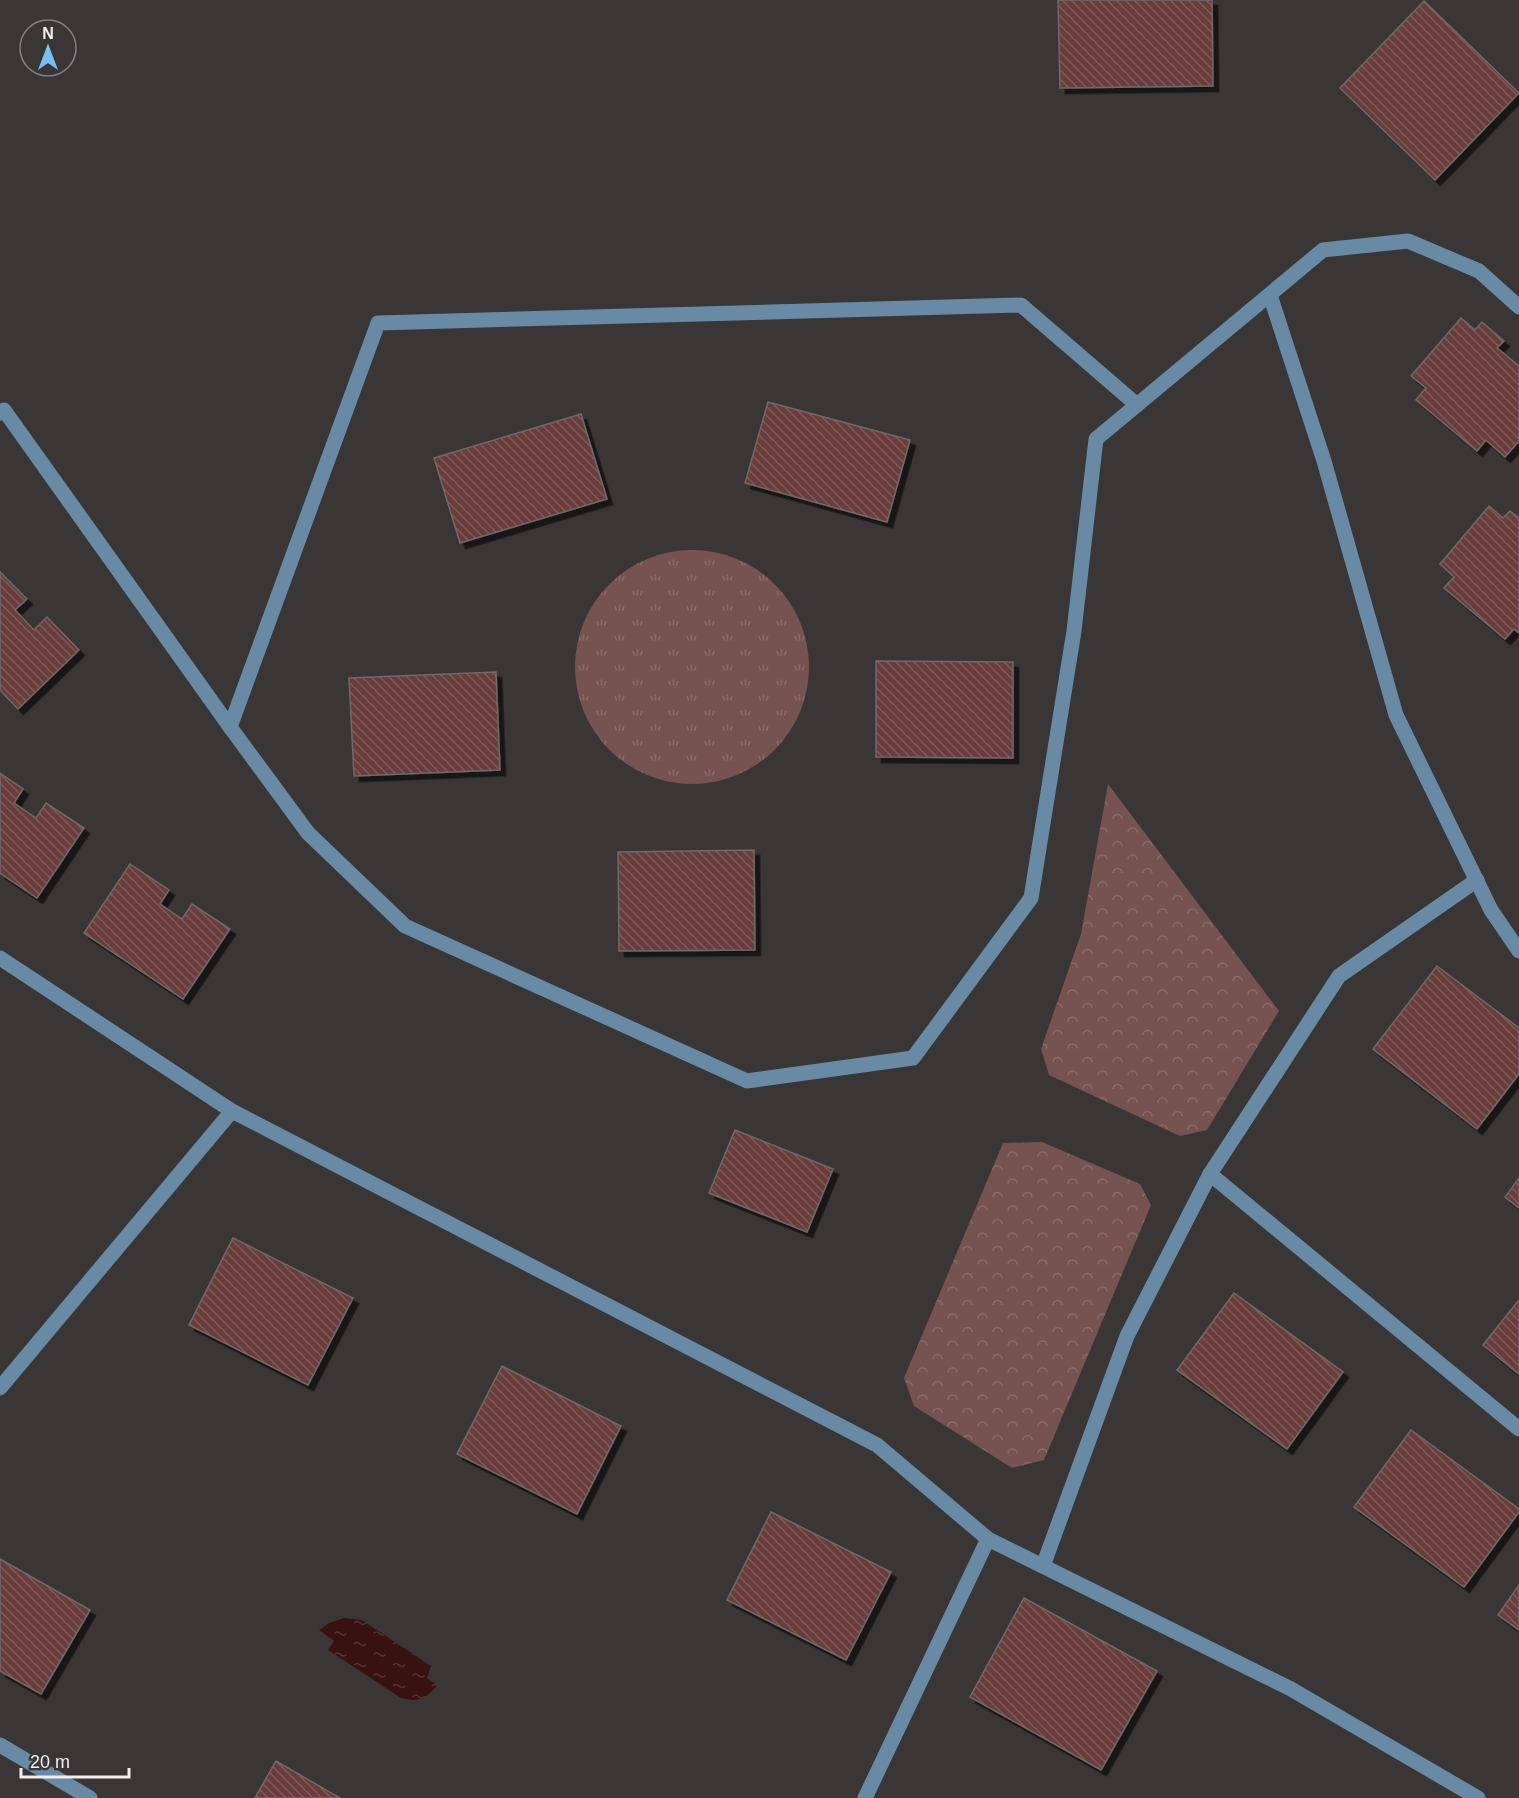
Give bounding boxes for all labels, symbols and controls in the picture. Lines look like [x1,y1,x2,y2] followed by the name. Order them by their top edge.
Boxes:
[18,18,78,78] north arrow
[42,25,54,42] text: N
[21,1741,129,1779] scale bar
[30,1752,70,1772] text: 20 m

